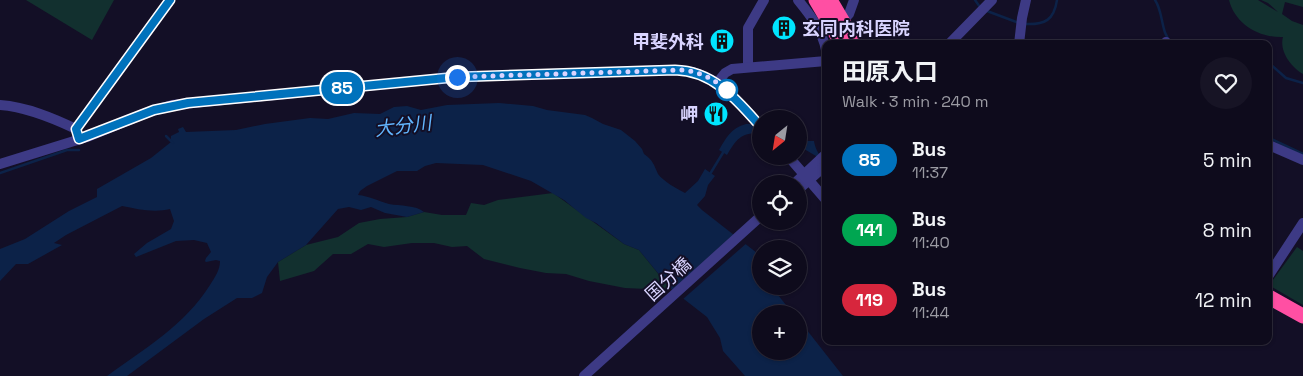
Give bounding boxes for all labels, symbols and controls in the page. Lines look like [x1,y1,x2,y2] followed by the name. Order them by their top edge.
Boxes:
[771,15,797,41] building icon: 玄同内科医院
[802,17,910,40] place label: 玄同内科医院
[709,28,735,54] building icon: 甲斐外科
[632,30,704,53] place label: 甲斐外科
[842,56,938,87] text: 田原入口
[1200,57,1252,109] button: heart
[445,65,470,90] your location
[320,72,364,104] line badge: 85
[331,76,353,99] text: 85
[716,79,738,101] unlabelled marker
[842,91,989,112] text: Walk · 3 min · 240 m
[703,101,729,127] restaurant icon: 岬
[680,103,698,126] place label: 岬
[373,110,435,142] water label: 大分川
[752,110,808,165] north arrow
[752,110,807,360] map controls
[912,137,946,162] text: Bus
[859,148,880,171] text: 85
[1203,148,1252,173] text: 5 min
[912,162,948,183] text: 11:37
[752,175,807,230] button: locate
[912,207,946,232] text: Bus
[856,218,883,241] text: 141
[1203,218,1252,243] text: 8 min
[912,232,950,253] text: 11:40
[752,240,807,295] button: layers
[640,252,696,306] street label: 国分橋
[912,277,946,302] text: Bus
[856,288,883,311] text: 119
[1195,288,1252,313] text: 12 min
[912,302,949,323] text: 11:44
[752,305,807,360] button: +

